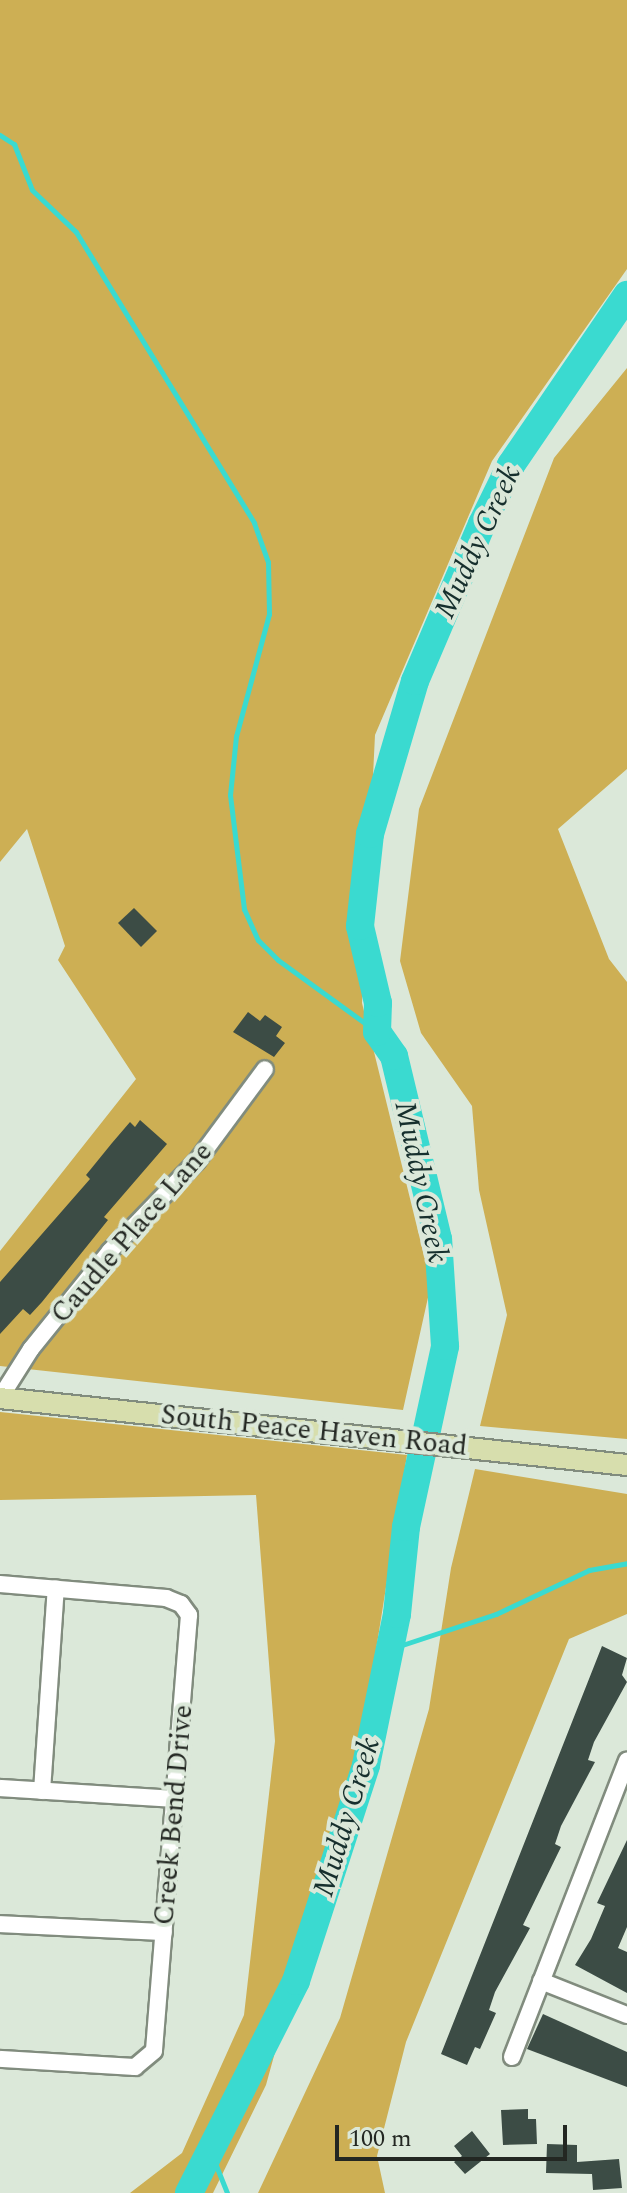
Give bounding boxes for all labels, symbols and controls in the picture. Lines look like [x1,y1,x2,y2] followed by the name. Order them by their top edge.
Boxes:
[427,460,529,624] water label: Muddy Creek
[386,1098,456,1266] water label: Muddy Creek
[44,1136,220,1330] street label: Caudle Place Lane
[159,1398,469,1464] street label: South Peace Haven Road
[148,1703,200,1927] street label: Creek Bend Drive
[306,1733,388,1901] water label: Muddy Creek
[339,2109,571,2159] scale bar
[349,2121,412,2157] text: 100 m

